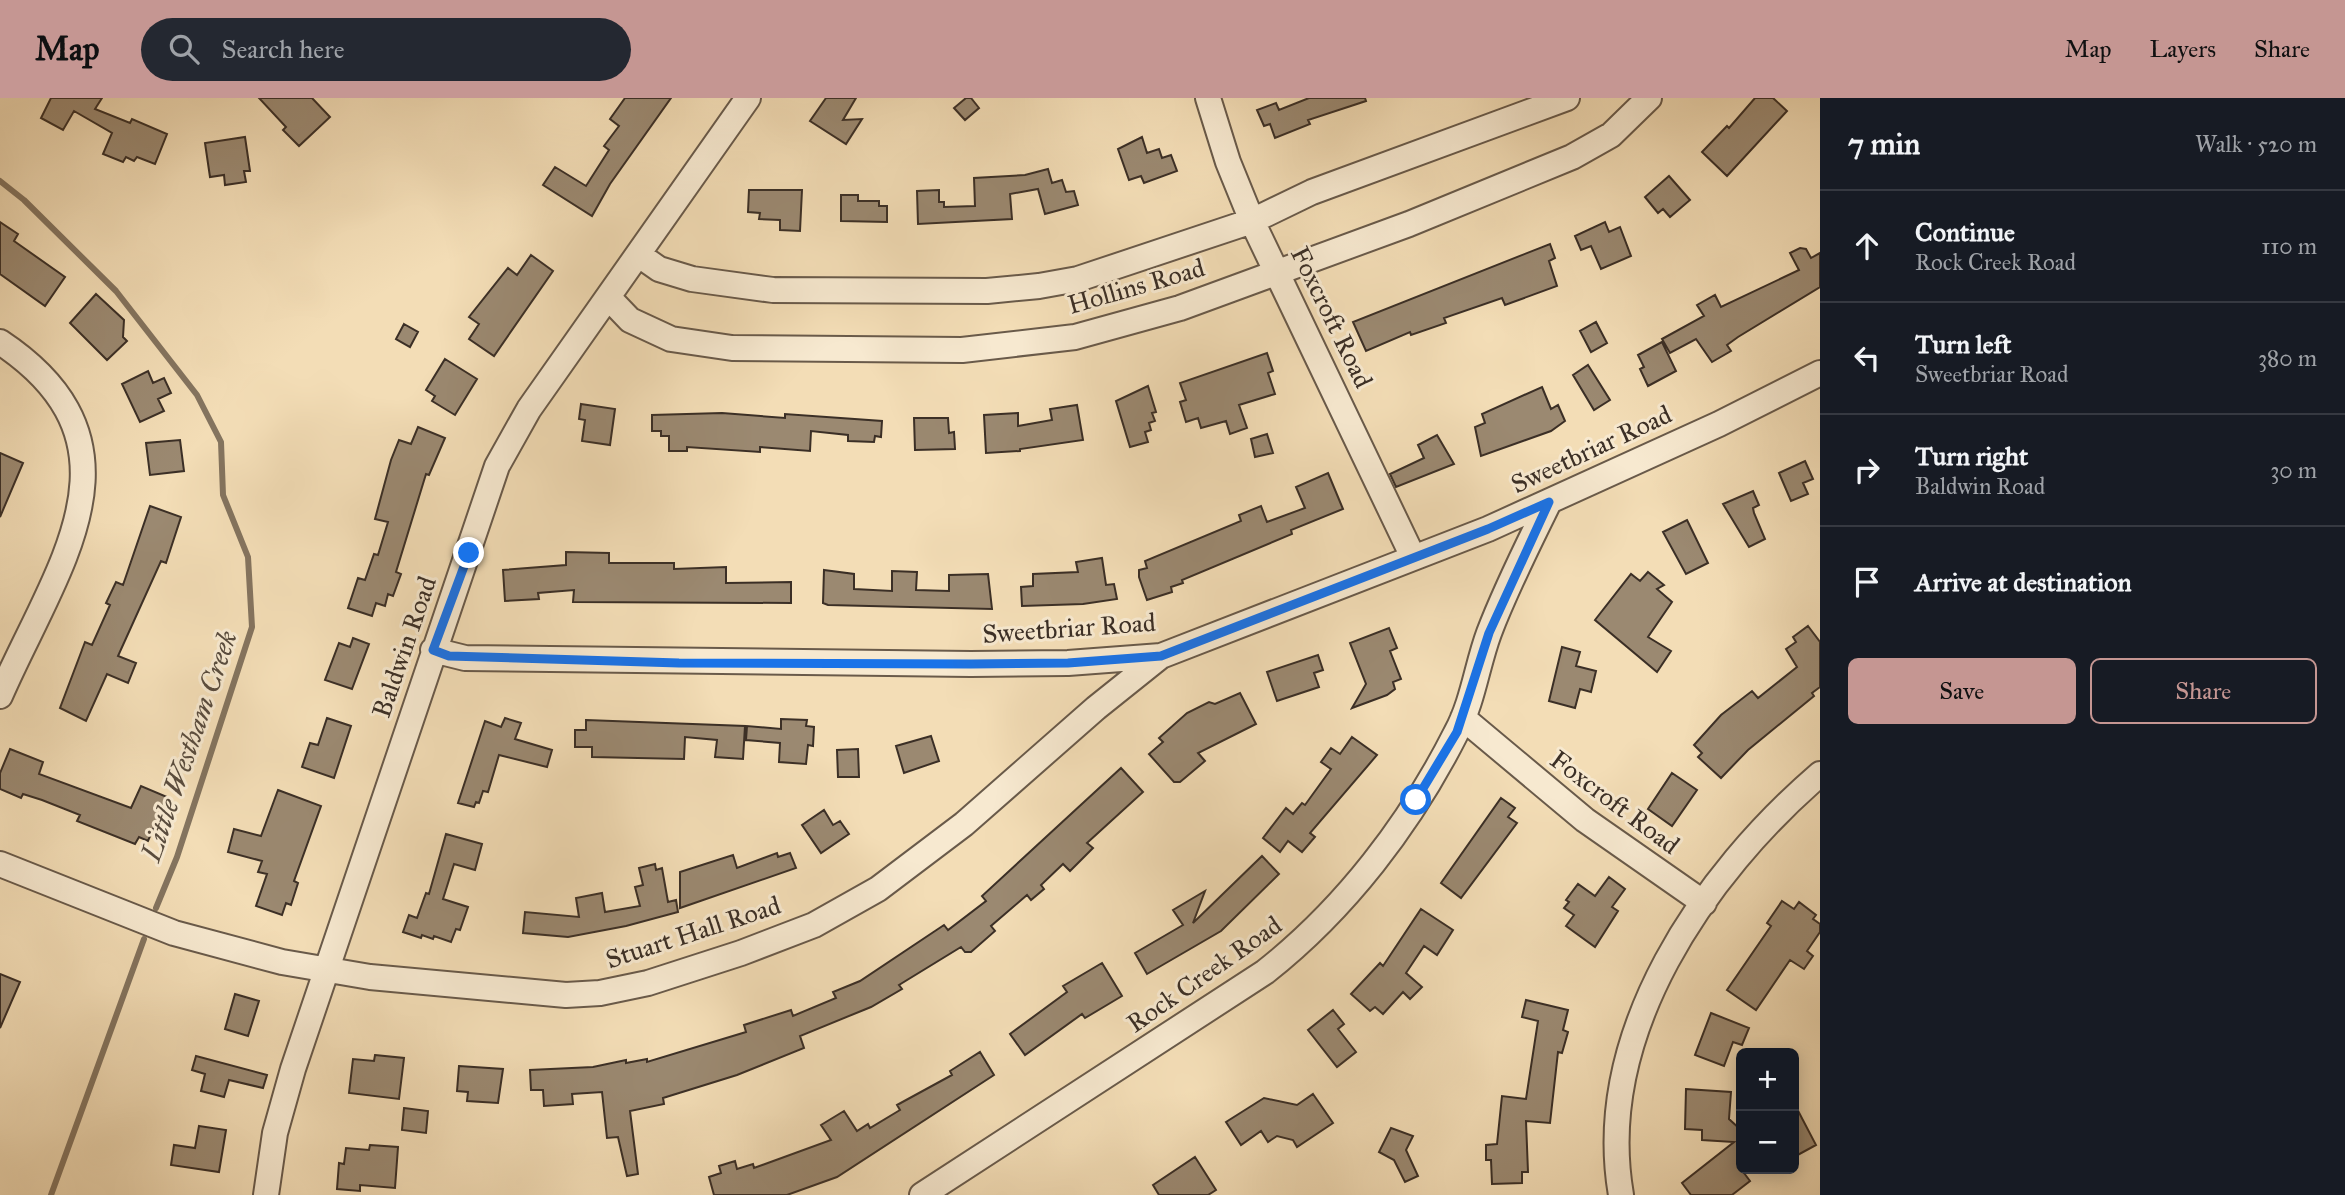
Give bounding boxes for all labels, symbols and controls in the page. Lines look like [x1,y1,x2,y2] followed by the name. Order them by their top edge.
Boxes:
[141,18,631,81] search box
[35,29,99,69] text: Map
[165,30,203,68] icon: search
[221,33,345,65] text: Search here
[2065,34,2112,64] text: Map
[2150,34,2216,64] text: Layers
[2254,34,2310,64] text: Share
[1848,126,1920,162] text: 7 min
[2195,130,2317,158] text: Walk · 520 m
[1915,216,2015,248] text: Continue
[1848,227,1886,265] icon: ahead
[2261,232,2317,260] text: 110 m
[1284,241,1380,393] street label: Foxcroft Road
[1915,248,2076,276] text: Rock Creek Road
[1064,251,1208,321] street label: Hollins Road
[1915,328,2011,360] text: Turn left
[1848,339,1886,377] icon: left
[2258,344,2317,372] text: 380 m
[1915,360,2069,388] text: Sweetbriar Road
[1506,398,1676,500] street label: Sweetbriar Road
[1915,440,2028,472] text: Turn right
[1848,451,1886,489] icon: right
[2270,456,2317,484] text: 30 m
[1915,472,2045,500] text: Baldwin Road
[453,537,484,568] route end
[1848,563,1886,601] icon: arrive
[1915,566,2132,598] text: Arrive at destination
[365,572,443,722] street label: Baldwin Road
[981,606,1157,650] street label: Sweetbriar Road
[132,626,245,868] water label: Little Westham Creek
[1848,658,2076,724] button: Save
[2090,658,2317,724] button: Share
[1544,743,1686,861] street label: Foxcroft Road
[1400,784,1431,815] route start
[601,889,785,975] street label: Stuart Hall Road
[1120,909,1288,1039] street label: Rock Creek Road
[1736,1048,1799,1174] map controls
[1736,1048,1799,1111] button: +
[1736,1111,1799,1174] button: −

